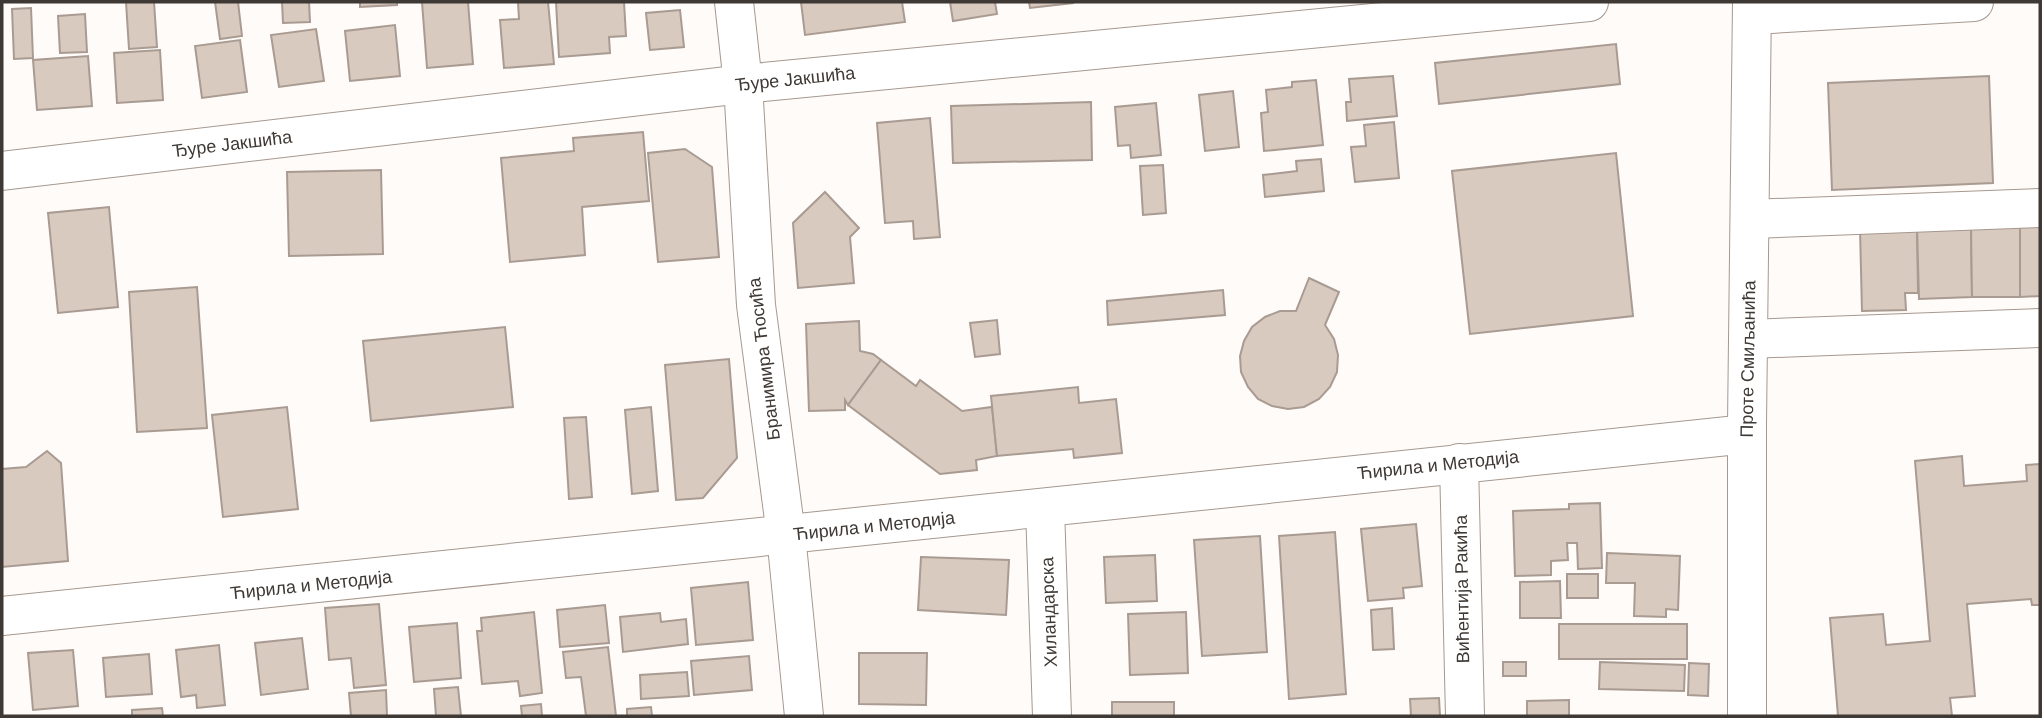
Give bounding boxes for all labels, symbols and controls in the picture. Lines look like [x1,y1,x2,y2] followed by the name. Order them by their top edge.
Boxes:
[734,61,857,97] street label: Ђуре Јакшића
[171,125,294,163] street label: Ђуре Јакшића
[742,275,786,442] street label: Бранимира Ћосића
[1735,279,1761,438] street label: Проте Смиљанића
[1356,444,1521,485] street label: Ћирила и Методија
[792,505,957,546] street label: Ћирила и Методија
[1449,514,1475,663] street label: Вићентија Ракића
[1035,555,1063,668] street label: Хиландарска
[229,564,394,605] street label: Ћирила и Методија

